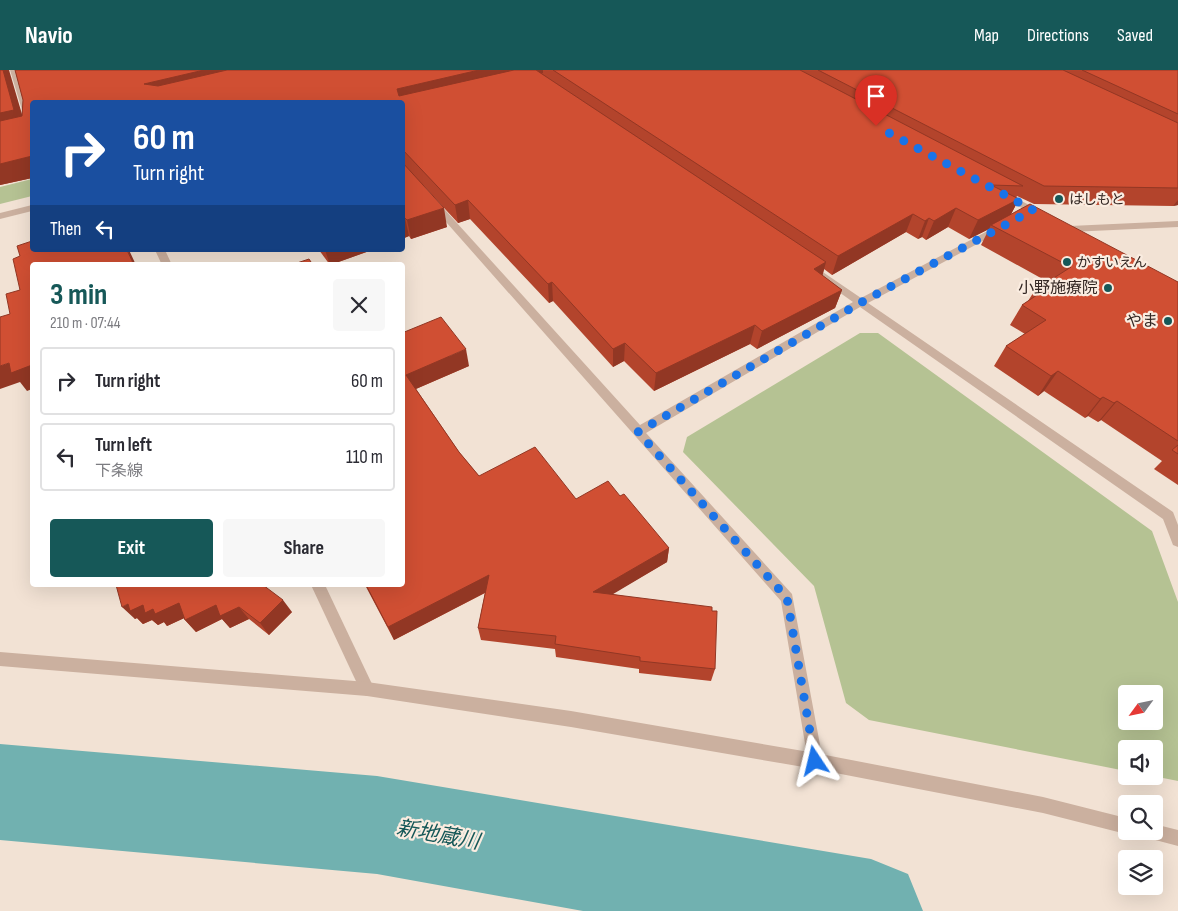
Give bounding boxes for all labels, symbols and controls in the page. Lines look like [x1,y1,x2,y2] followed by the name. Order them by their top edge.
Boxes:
[25,21,73,50] text: Navio
[974,25,999,46] text: Map
[1027,25,1089,46] text: Directions
[1117,25,1153,46] text: Saved
[855,75,897,126] pin
[862,82,890,110] icon: arrive
[133,117,195,160] text: 60 m
[50,120,115,185] icon: right
[133,160,204,187] text: Turn right
[1069,191,1125,208] place label: はしもと
[1053,193,1065,205] marker: はしもと
[91,215,119,243] icon: left
[50,218,81,241] text: Then
[1077,254,1147,271] place label: かすいえん
[1061,256,1073,268] marker: かすいえん
[50,277,107,313] text: 3 min
[333,279,385,331] button: close
[1018,279,1098,298] place label: 小野施療院
[1102,282,1114,294] marker: 小野施療院
[1126,312,1158,331] place label: やま
[50,314,120,333] text: 210 m · 07:44
[1162,315,1174,327] marker: やま
[52,367,80,395] icon: right
[95,370,160,393] text: Turn right
[351,370,383,393] text: 60 m
[95,434,152,457] text: Turn left
[52,443,80,471] icon: left
[346,446,383,469] text: 110 m
[95,462,143,481] text: 下条線
[50,519,213,577] button: Exit
[223,519,385,577] button: Share
[1118,685,1162,730] north arrow
[1118,685,1163,895] map controls
[788,734,840,786] position arrow
[1118,740,1163,785] button: sound
[1118,795,1163,840] button: search
[394,815,484,855] water label: 新地蔵川
[1118,850,1163,895] button: layers

